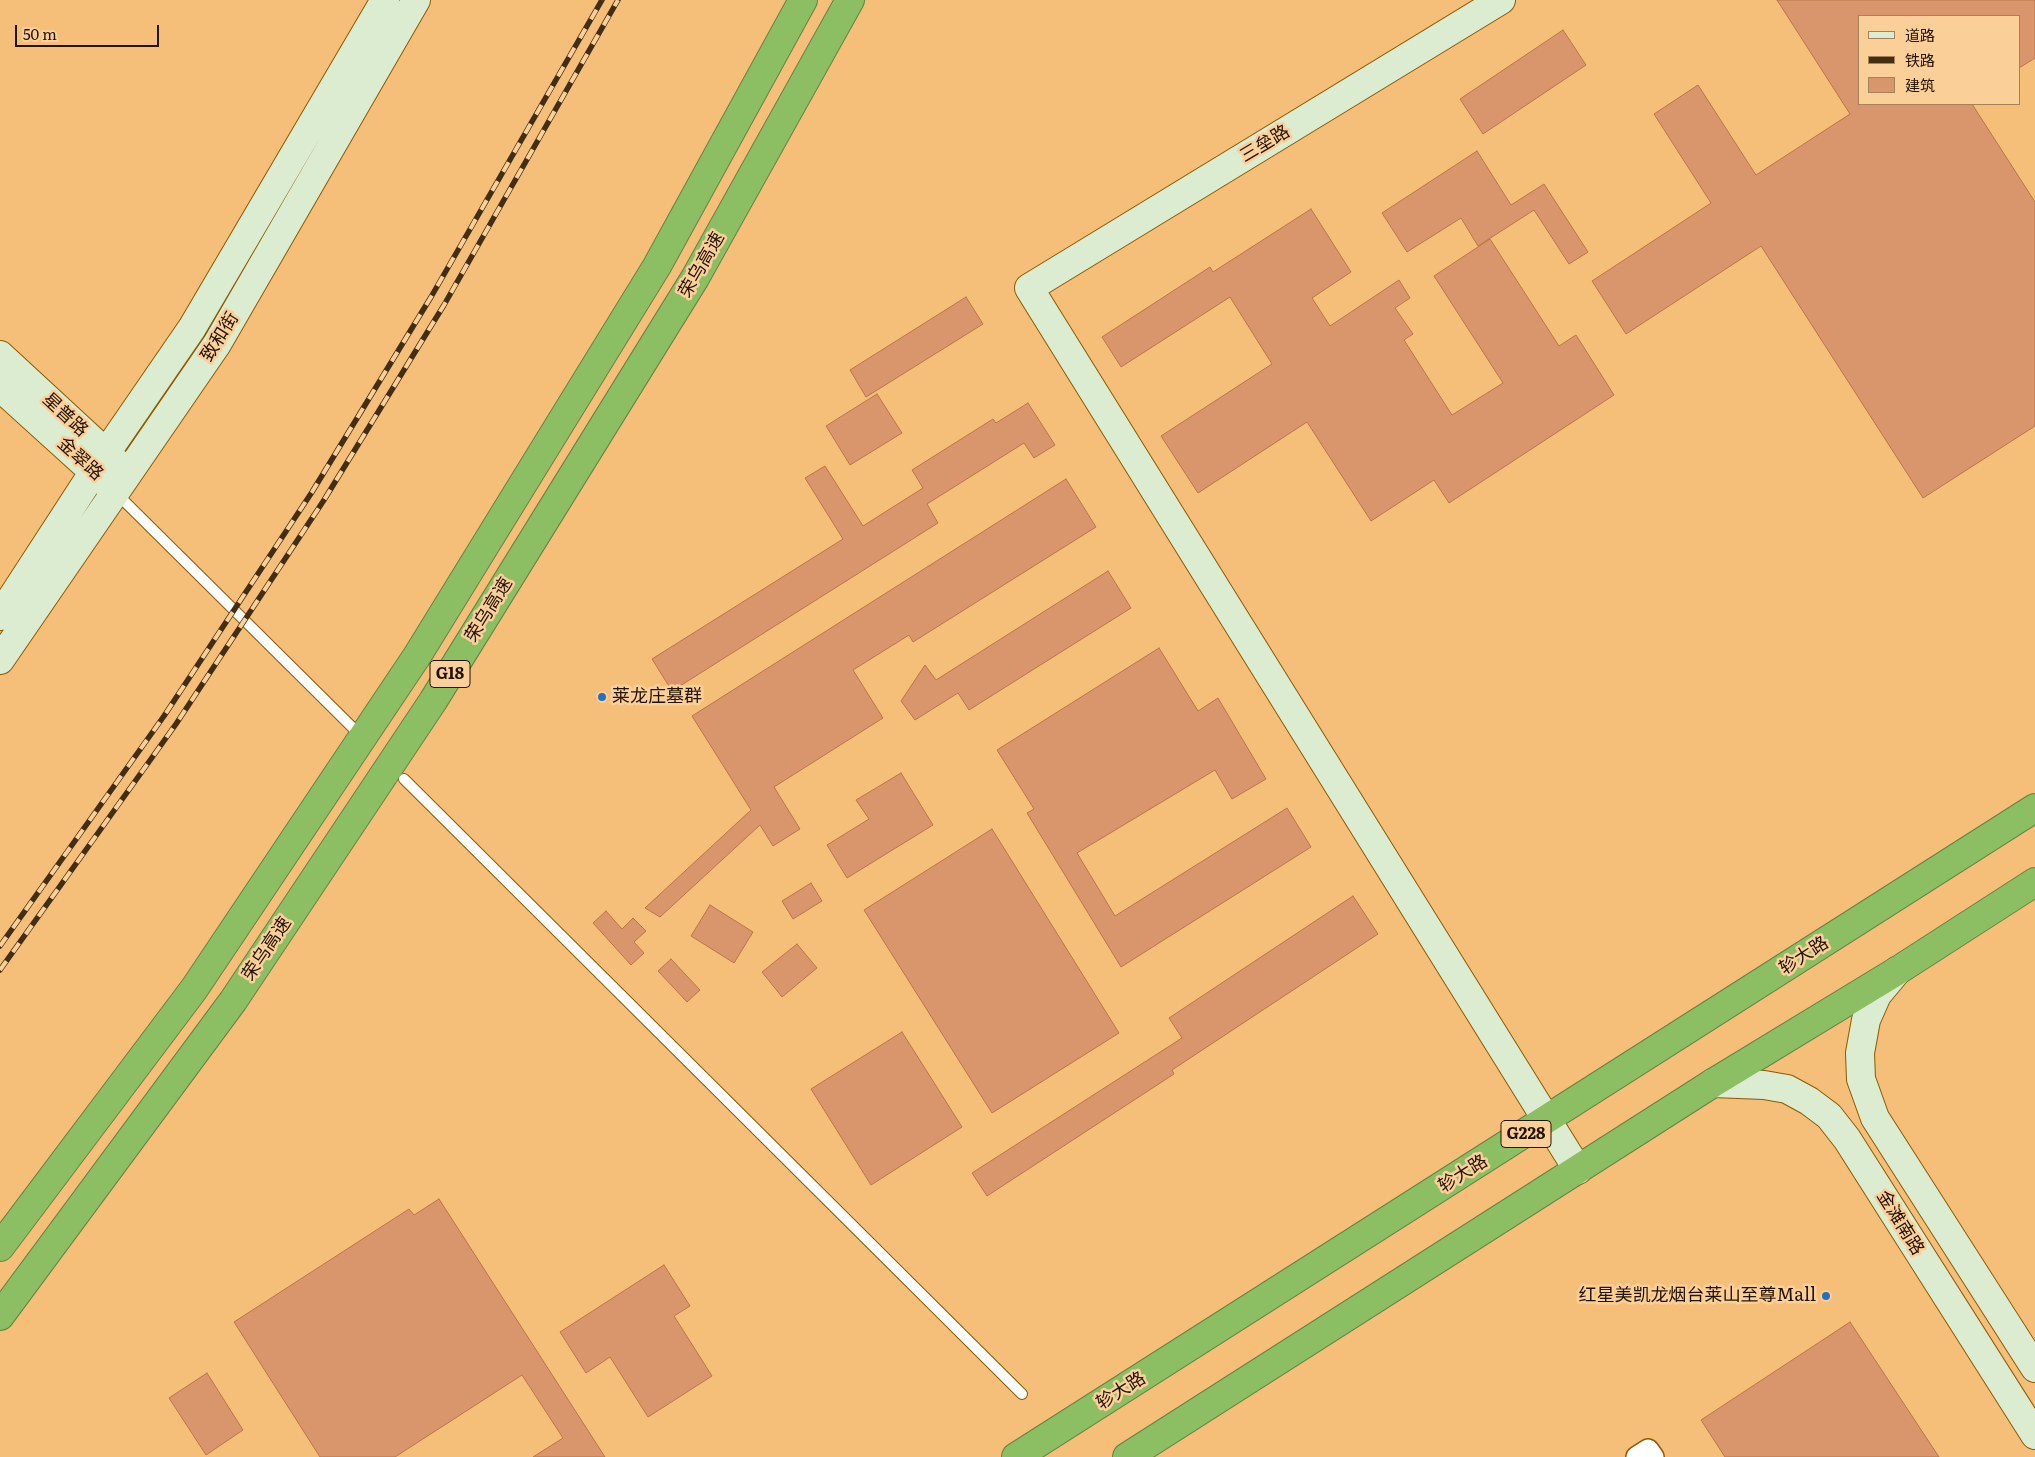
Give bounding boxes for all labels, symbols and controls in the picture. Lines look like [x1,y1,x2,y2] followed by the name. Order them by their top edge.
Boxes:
[18,15,161,47] scale bar
[1858,15,2020,105] legend
[23,22,57,45] text: 50 m
[1905,23,1935,46] text: 道路
[1905,48,1935,71] text: 铁路
[1905,73,1935,96] text: 建筑
[1236,121,1294,167] street label: 三垒路
[675,228,729,302] street label: 荣乌高速
[197,308,243,366] street label: 致和街
[38,389,92,441] street label: 星普路
[53,433,107,485] street label: 金翠路
[461,574,517,646] street label: 荣乌高速
[430,661,470,688] road number: G18
[612,686,702,708] place label: 莱龙庄墓群
[596,691,608,703] marker: 莱龙庄墓群
[238,913,296,985] street label: 荣乌高速
[1775,932,1833,980] street label: 轸大路
[1501,1120,1551,1148] road number: G228
[1434,1151,1492,1197] street label: 轸大路
[1872,1187,1928,1259] street label: 金滩南路
[1579,1285,1816,1307] place label: 红星美凯龙烟台莱山至尊Mall
[1820,1290,1832,1302] marker: 红星美凯龙烟台莱山至尊Mall
[1092,1368,1150,1414] street label: 轸大路

